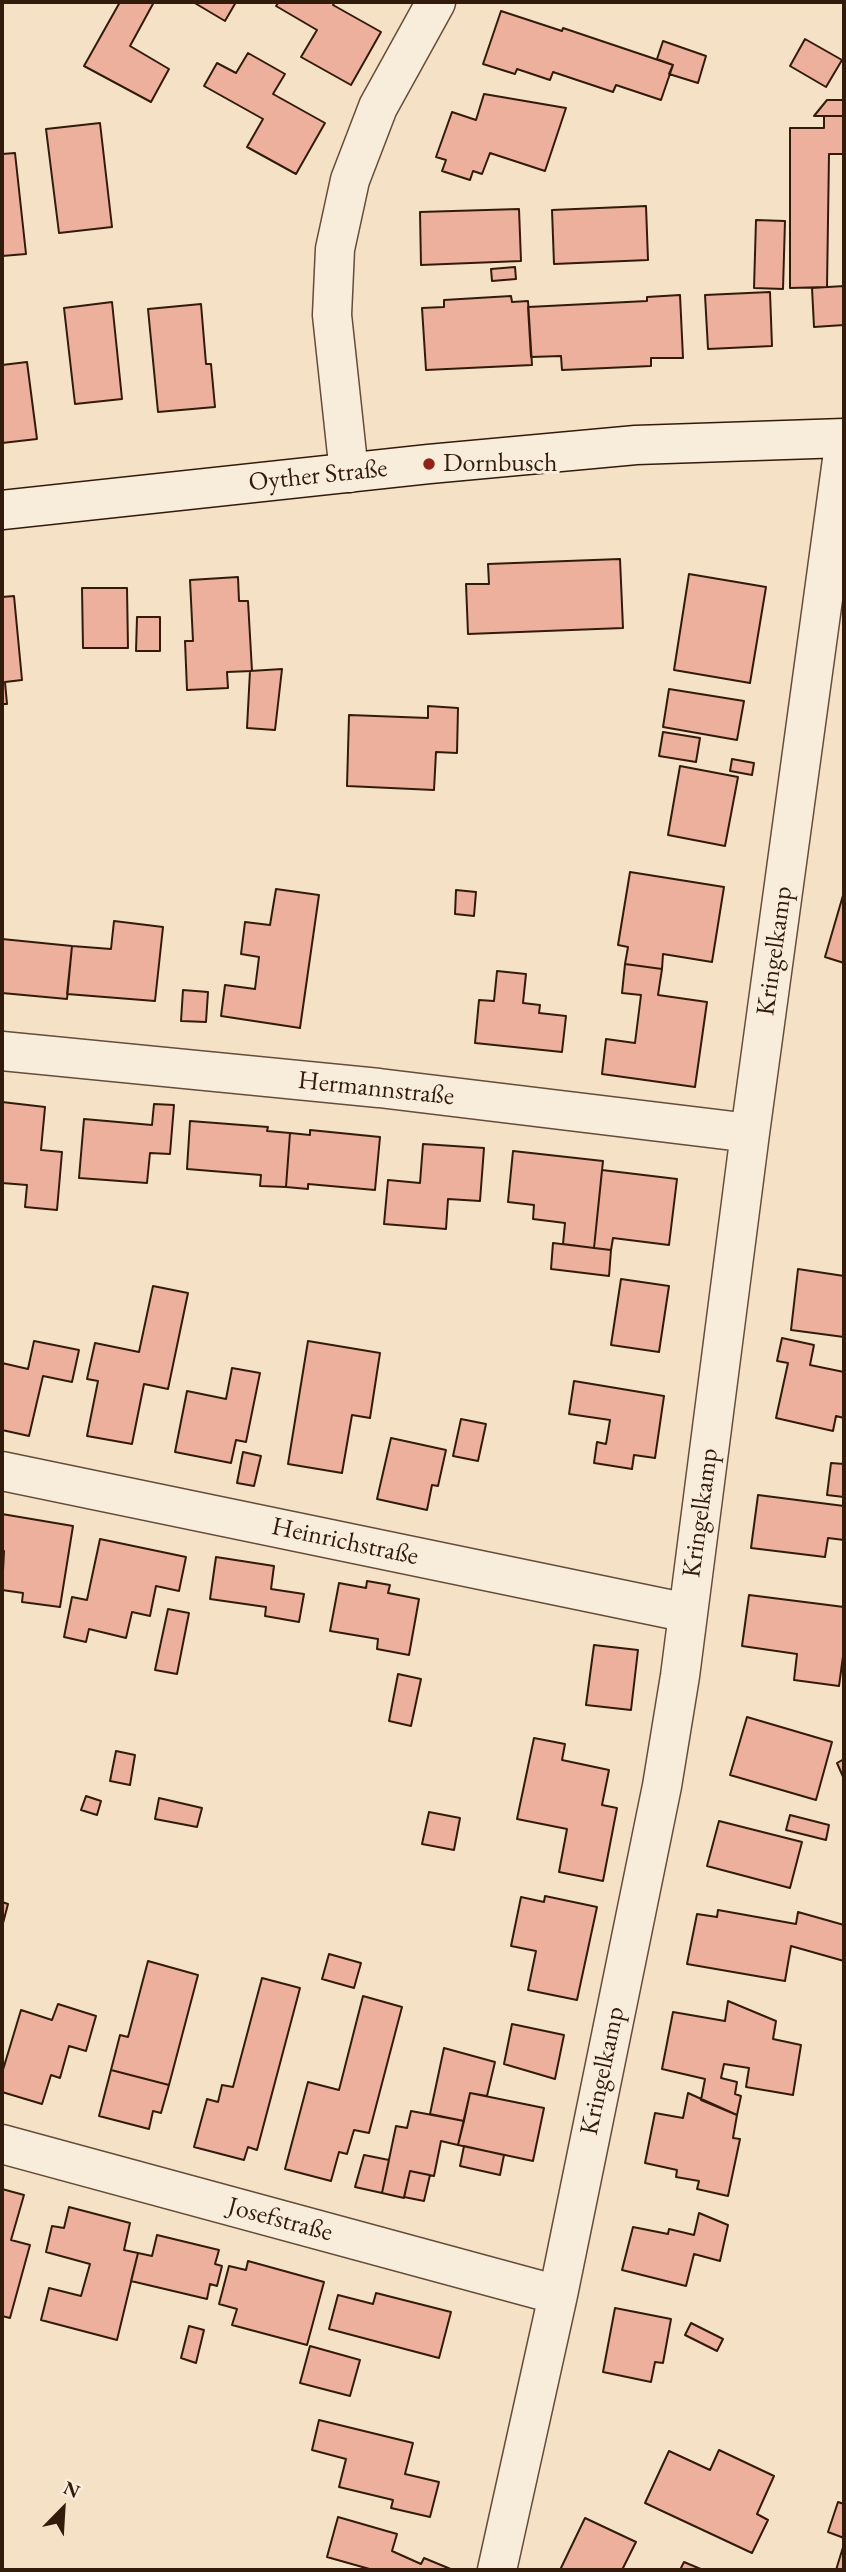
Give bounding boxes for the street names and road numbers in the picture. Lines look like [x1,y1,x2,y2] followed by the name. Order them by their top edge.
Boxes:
[247,453,389,499] street label: Oyther Straße
[750,884,800,1018] street label: Kringelkamp
[296,1065,456,1113] street label: Hermannstraße
[676,1446,726,1580] street label: Kringelkamp
[269,1511,421,1573] street label: Heinrichstraße
[574,2004,632,2138] street label: Kringelkamp
[224,2191,336,2249] street label: Josefstraße

